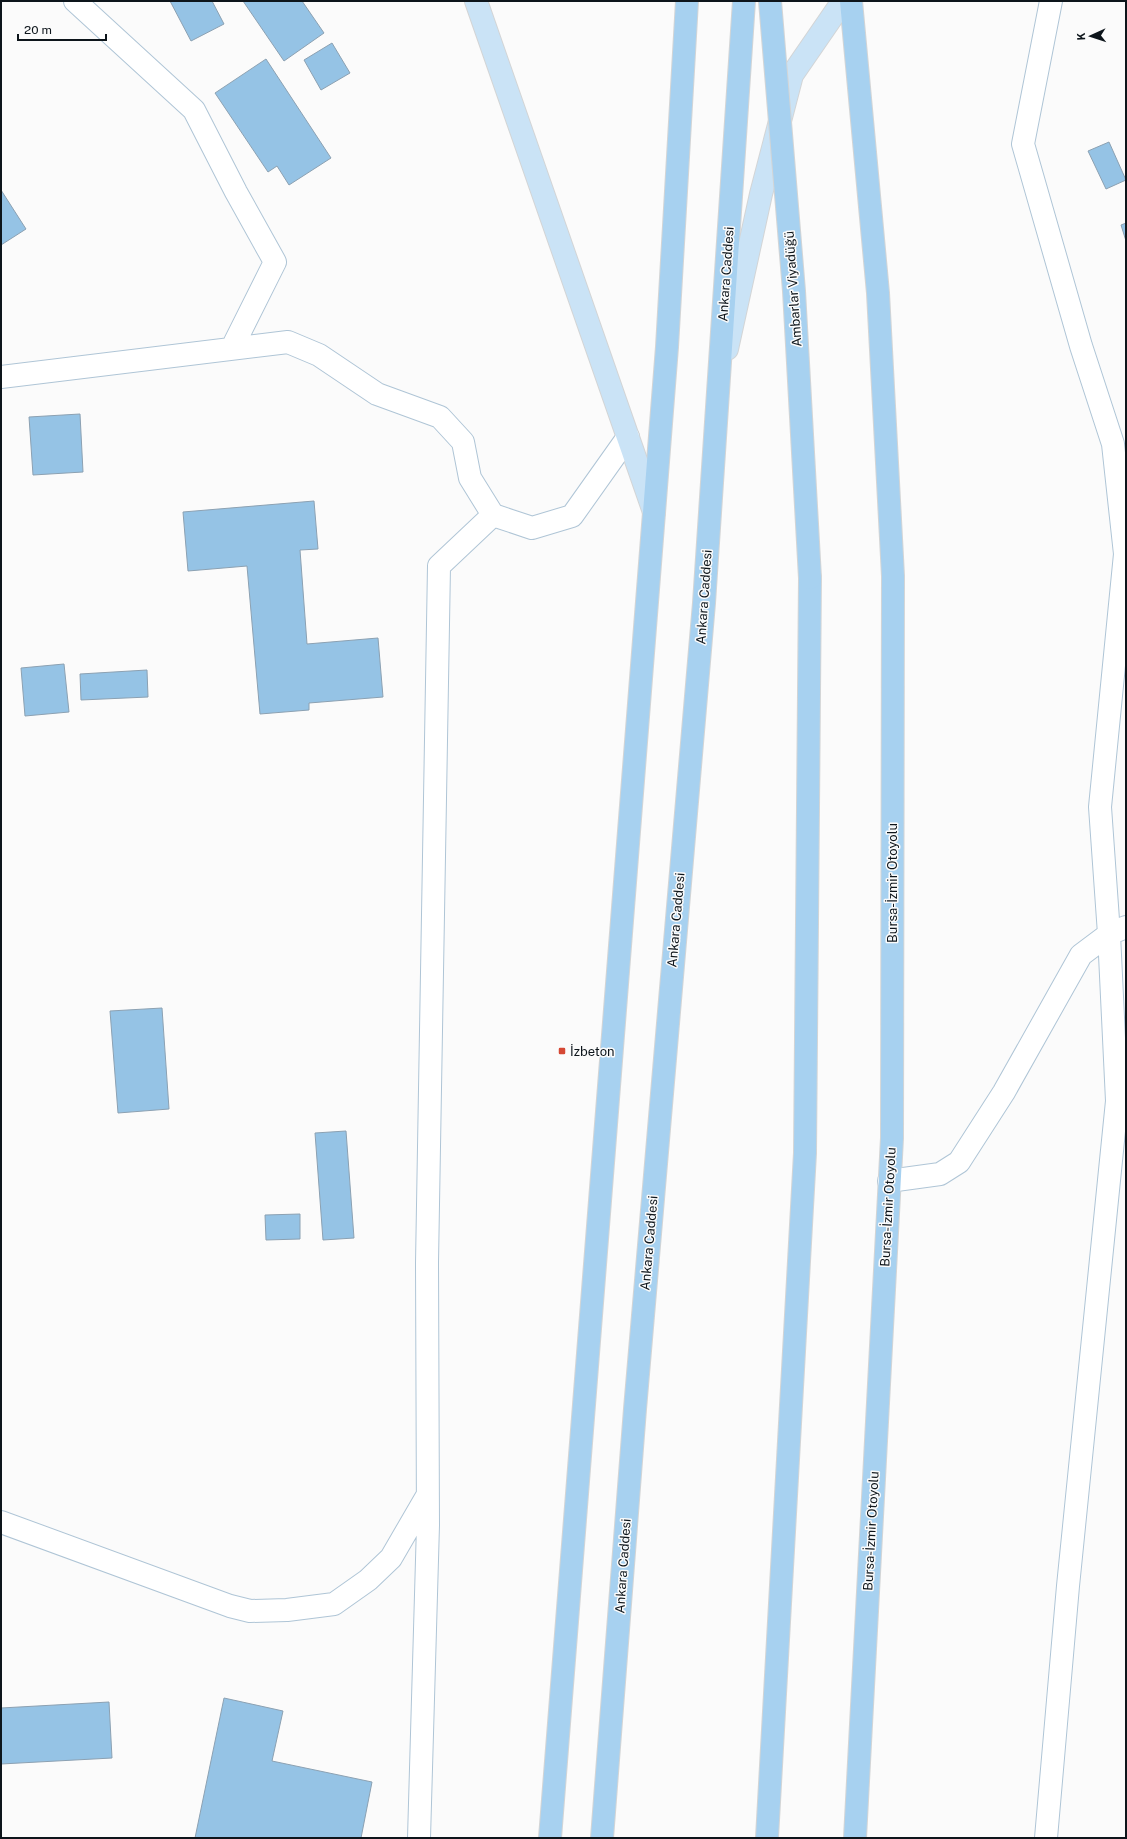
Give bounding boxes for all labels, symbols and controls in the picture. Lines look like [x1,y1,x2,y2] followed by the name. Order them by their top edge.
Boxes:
[18,16,106,42] scale bar
[1071,16,1111,56] north arrow
[24,23,52,37] text: 20 m
[1075,32,1087,41] text: K
[715,226,737,322] street label: Ankara Caddesi
[781,231,805,347] street label: Ambarlar Viyadüğü
[693,549,715,645] street label: Ankara Caddesi
[885,823,900,943] street label: Bursa-İzmir Otoyolu
[664,872,688,968] street label: Ankara Caddesi
[570,1044,614,1059] place label: İzbeton
[557,1046,567,1056] marker: İzbeton
[877,1147,899,1267] street label: Bursa-İzmir Otoyolu
[637,1195,661,1291] street label: Ankara Caddesi
[860,1471,882,1591] street label: Bursa-İzmir Otoyolu
[612,1518,634,1614] street label: Ankara Caddesi

